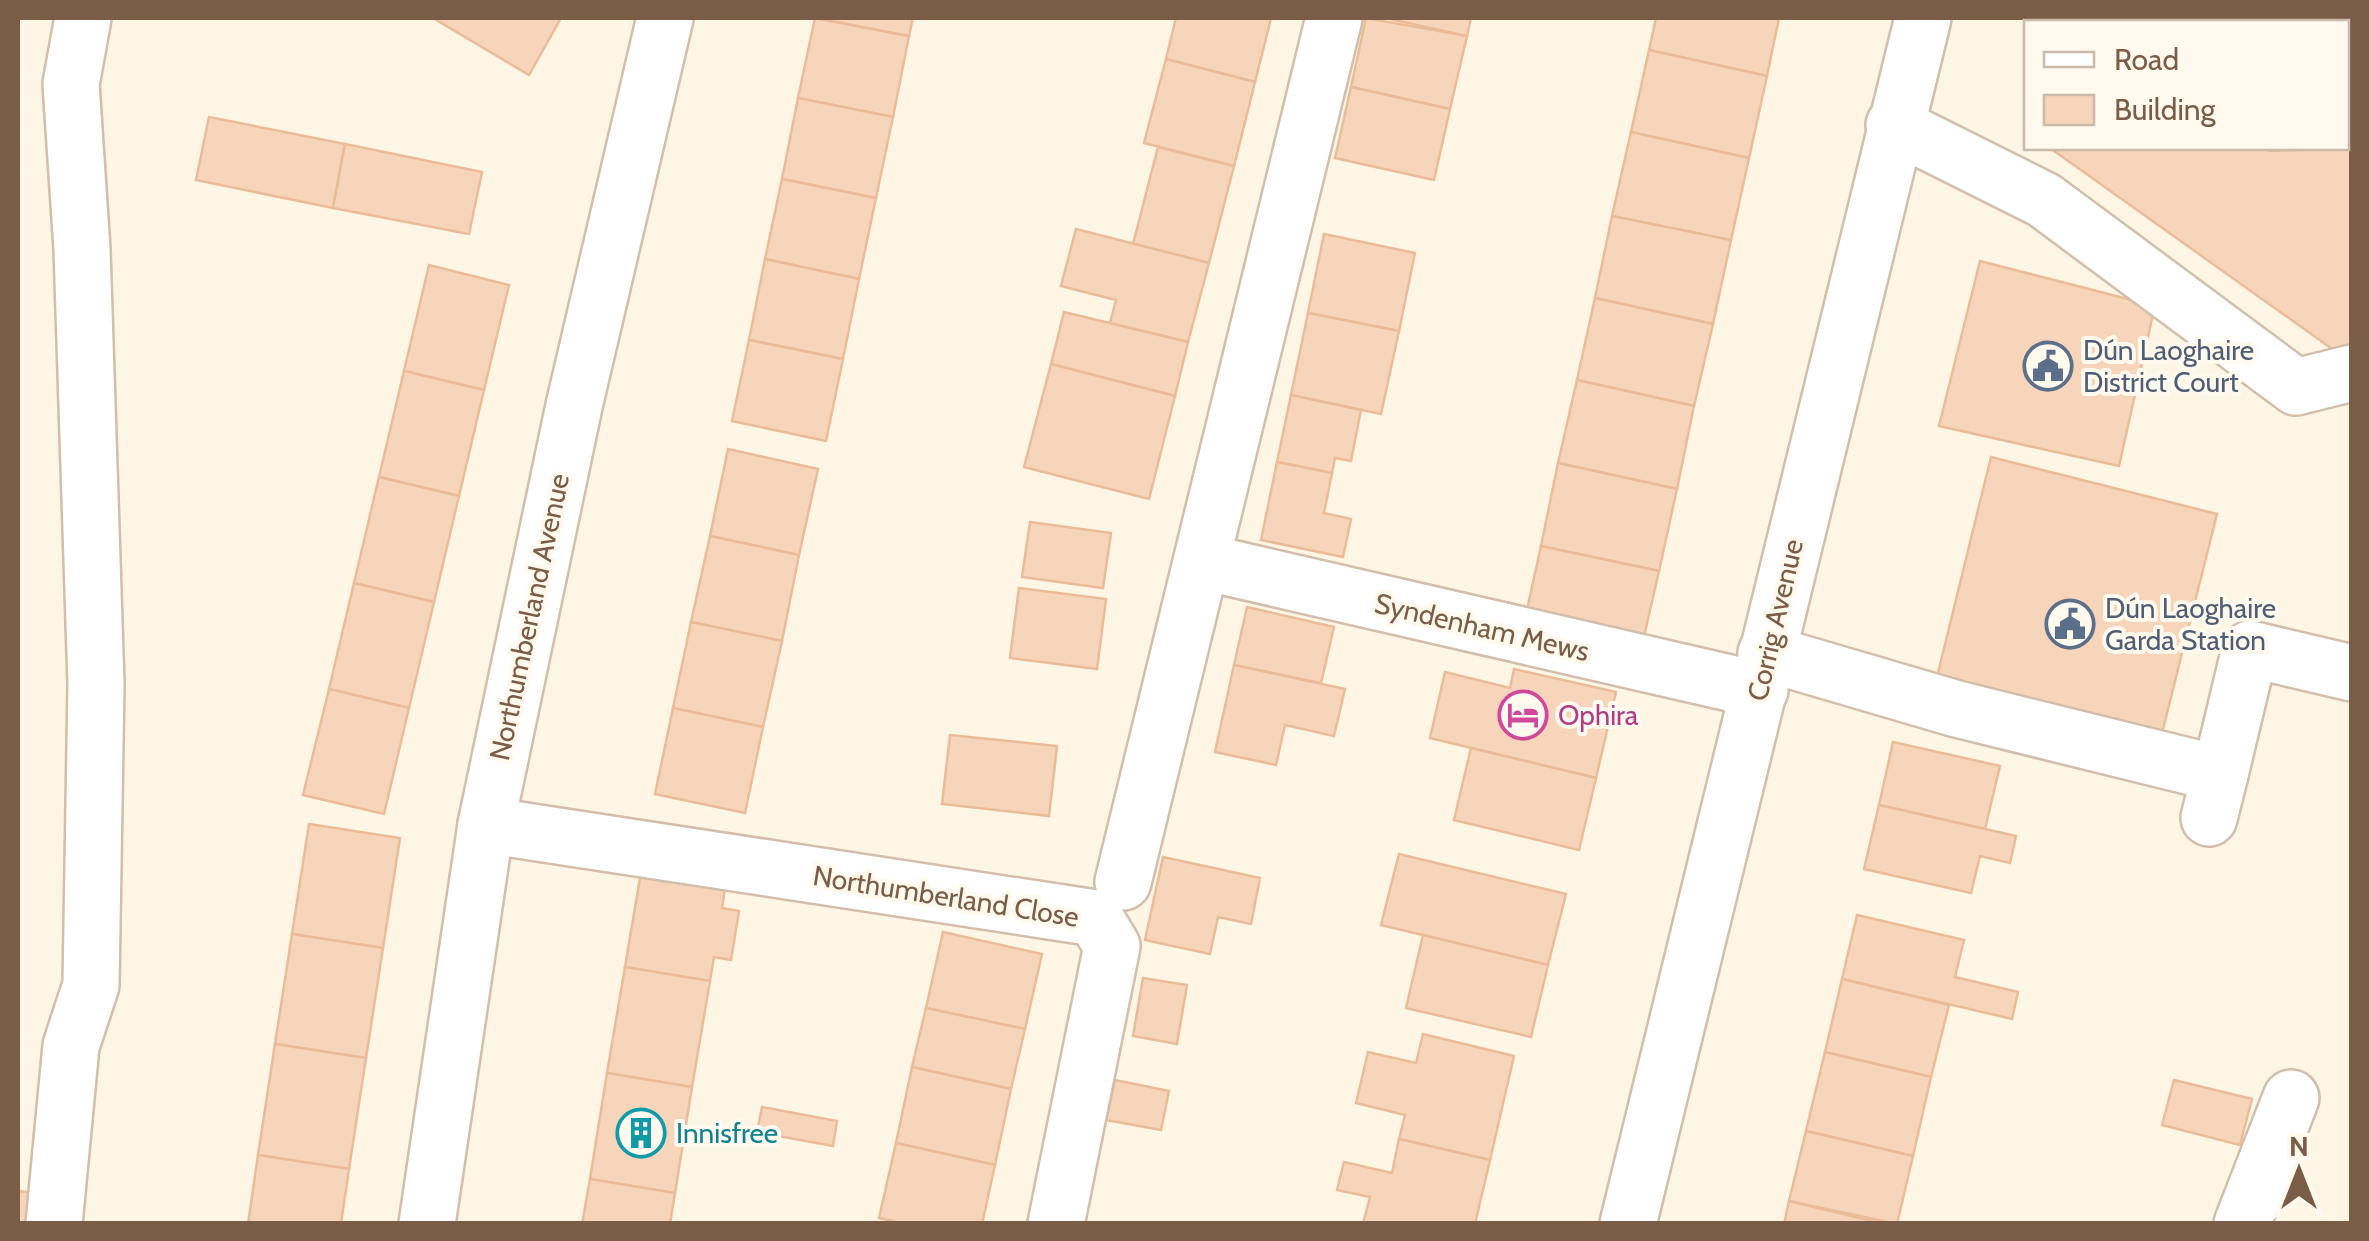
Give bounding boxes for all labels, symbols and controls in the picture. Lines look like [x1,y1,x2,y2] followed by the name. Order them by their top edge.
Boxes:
[2024,20,2349,150] legend
[2114,41,2179,78] text: Road
[2114,91,2217,128] text: Building
[2083,333,2254,399] place label: Dún Laoghaire District Court
[2022,340,2074,392] public building icon: Dún Laoghaire District Court
[482,470,576,764] street label: Northumberland Avenue
[1740,536,1810,704] street label: Corrig Avenue
[1371,586,1593,668] street label: Syndenham Mews
[2105,591,2276,657] place label: Dún Laoghaire Garda Station
[2044,598,2096,650] public building icon: Dún Laoghaire Garda Station
[1497,689,1549,741] hotel icon: Ophira
[1558,698,1639,732] place label: Ophira
[811,858,1081,934] street label: Northumberland Close
[615,1107,667,1159] building icon: Innisfree
[676,1116,778,1150] place label: Innisfree
[2249,1121,2349,1221] north arrow
[2289,1129,2309,1163] text: N

